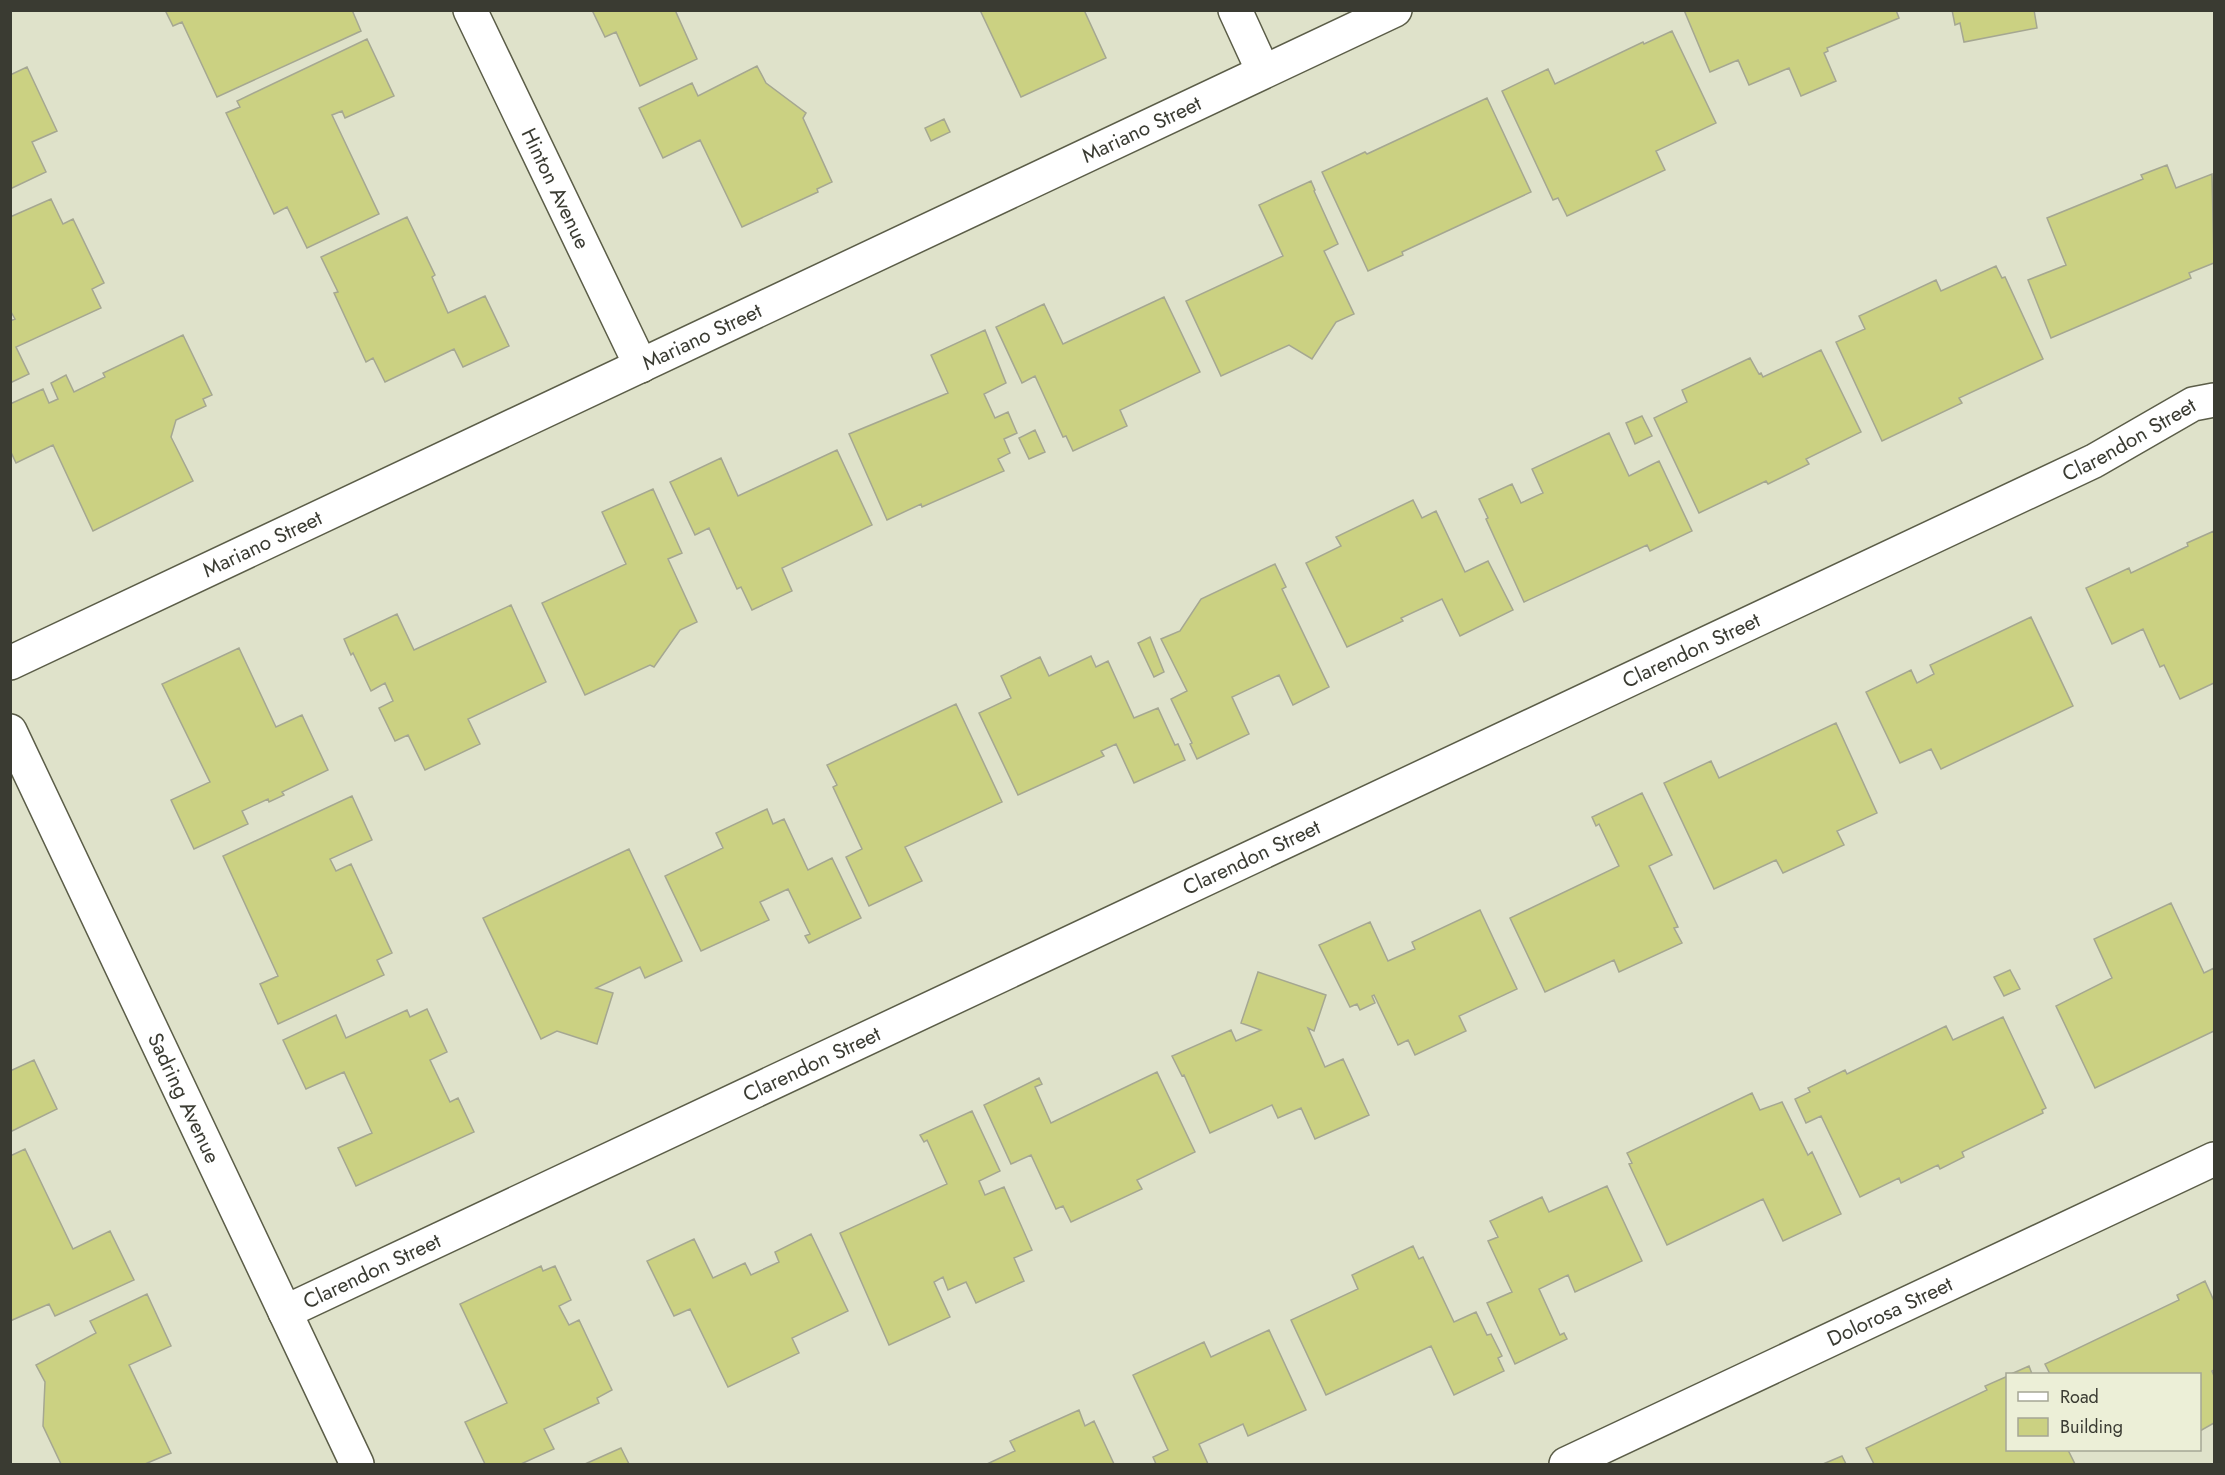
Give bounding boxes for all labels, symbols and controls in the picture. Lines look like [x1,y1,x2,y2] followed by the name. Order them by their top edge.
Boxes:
[1077,88,1206,171] street label: Mariano Street
[514,123,598,254] street label: Hinton Avenue
[637,296,767,378] street label: Mariano Street
[2057,390,2201,489] street label: Clarendon Street
[198,503,327,585] street label: Mariano Street
[1617,605,1765,696] street label: Clarendon Street
[1178,812,1325,903] street label: Clarendon Street
[738,1019,885,1110] street label: Clarendon Street
[140,1028,228,1168] street label: Sadring Avenue
[298,1226,446,1316] street label: Clarendon Street
[1822,1269,1958,1354] street label: Dolorosa Street
[2006,1373,2201,1451] legend
[2060,1384,2099,1410] text: Road
[2060,1414,2123,1440] text: Building

